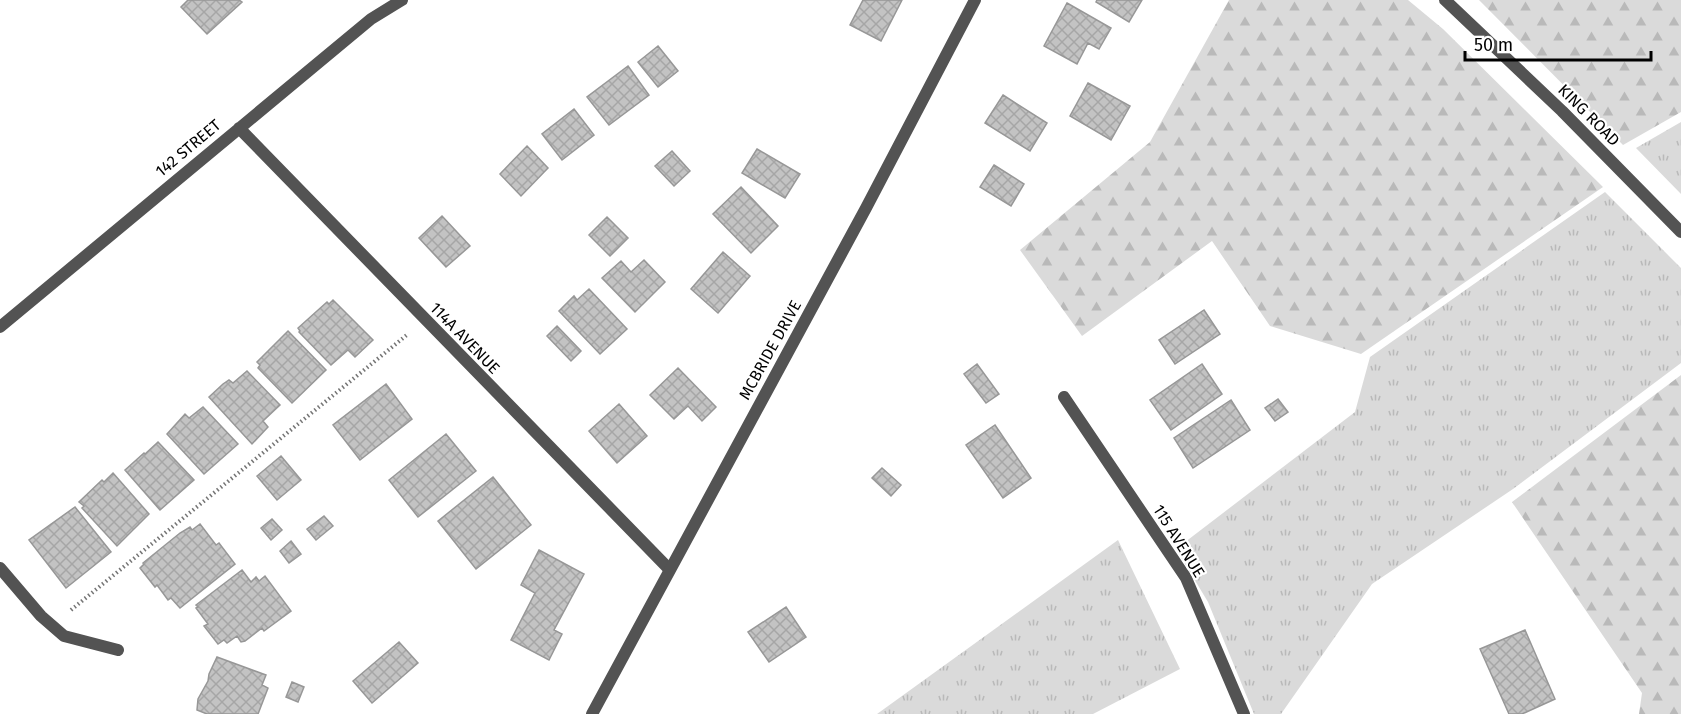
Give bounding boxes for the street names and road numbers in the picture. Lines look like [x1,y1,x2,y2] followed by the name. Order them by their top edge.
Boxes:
[1554,80,1624,150] street label: KING ROAD
[152,115,225,181] street label: 142 STREET
[735,297,805,403] street label: MCBRIDE DRIVE
[426,298,504,378] street label: 114A AVENUE
[1149,501,1209,581] street label: 115 AVENUE

